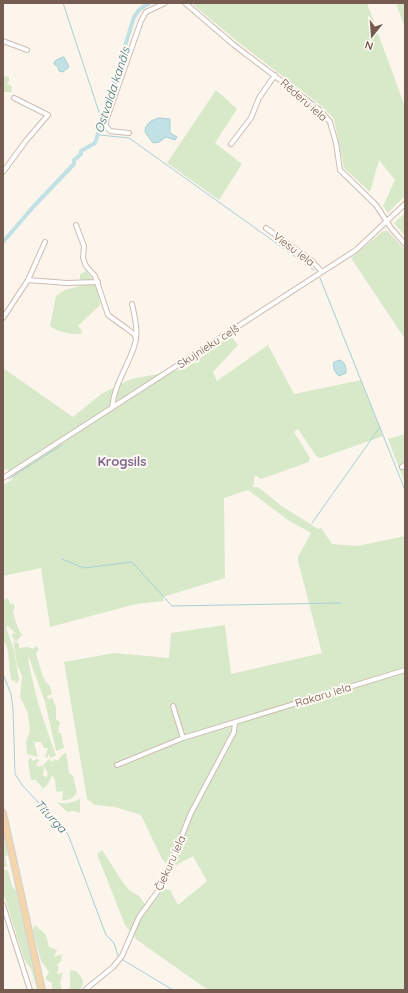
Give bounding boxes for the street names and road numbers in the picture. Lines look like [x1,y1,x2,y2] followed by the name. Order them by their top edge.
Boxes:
[278,76,330,124] street label: Rēderu iela
[271,229,317,269] street label: Viesu iela
[174,321,242,371] street label: Skujnieku ceļš
[293,680,353,710] street label: Rakaru iela
[152,833,188,893] street label: Čiekuru iela

